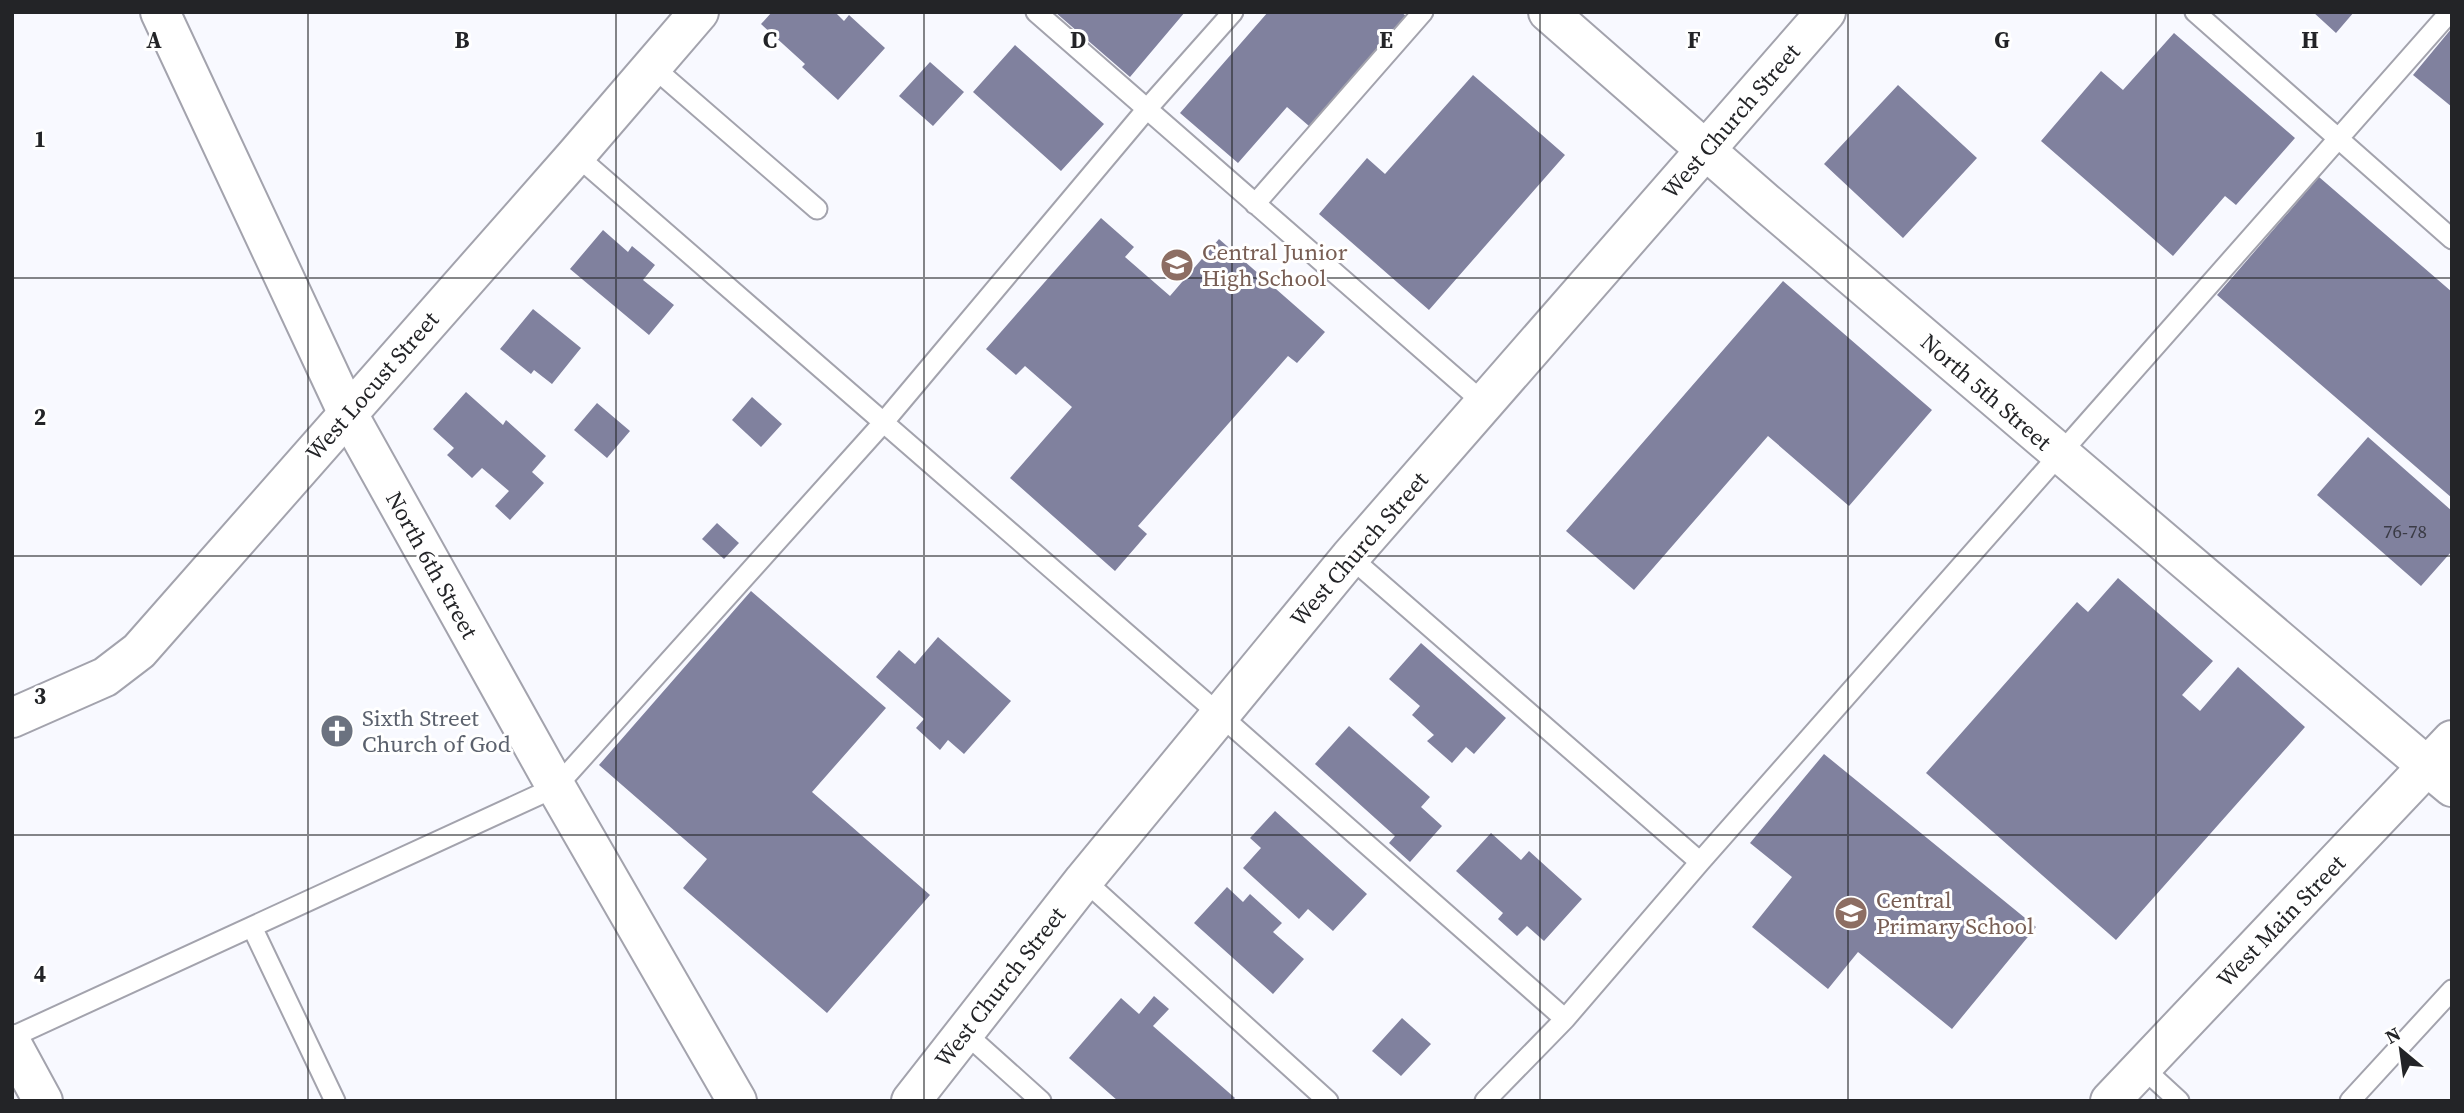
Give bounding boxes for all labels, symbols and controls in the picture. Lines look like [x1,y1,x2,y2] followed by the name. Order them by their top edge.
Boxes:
[146,24,162,56] text: A
[455,24,470,56] text: B
[763,24,777,56] text: C
[1070,24,1086,56] text: D
[1379,24,1393,56] text: E
[1687,24,1701,56] text: F
[1994,24,2010,56] text: G
[2301,24,2319,56] text: H
[1655,36,1808,205] street label: West Church Street
[34,123,46,155] text: 1
[1202,236,1348,294] place label: Central Junior High School
[1158,246,1196,284] school or university icon: Central Junior High School
[298,304,446,468] street label: West Locust Street
[1914,326,2059,458] street label: North 5th Street
[34,401,46,433] text: 2
[1283,464,1436,633] street label: West Church Street
[378,486,486,645] street label: North 6th Street
[2383,518,2427,544] house number: 76-78
[34,680,46,712] text: 3
[362,702,511,760] place label: Sixth Street Church of God
[318,712,356,750] church icon: Sixth Street Church of God
[2210,847,2353,994] street label: West Main Street
[1876,884,2034,942] place label: Central Primary School
[1832,894,1870,932] school or university icon: Central Primary School
[927,900,1073,1074] street label: West Church Street
[34,958,46,990] text: 4
[2366,1015,2436,1085] north arrow
[2380,1020,2405,1050] text: N

